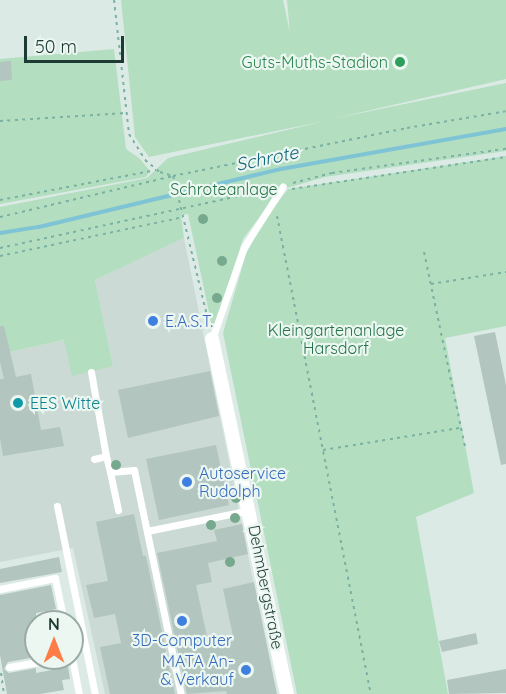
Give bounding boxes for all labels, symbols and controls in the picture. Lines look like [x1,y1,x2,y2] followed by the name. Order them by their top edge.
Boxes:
[27,24,128,62] scale bar
[35,35,77,58] text: 50 m
[242,52,388,72] place label: Guts-Muths-Stadion
[393,55,407,69] marker: Guts-Muths-Stadion
[234,142,300,176] water label: Schrote
[170,179,278,199] park label: Schroteanlage
[165,311,213,331] place label: E.A.S.T.
[146,314,160,328] marker: E.A.S.T.
[268,320,404,358] park label: Kleingartenanlage Harsdorf
[30,393,100,413] place label: EES Witte
[11,396,25,410] marker: EES Witte
[199,463,286,501] place label: Autoservice Rudolph
[180,475,194,489] marker: Autoservice Rudolph
[245,523,287,651] street label: Dehmbergstraße
[24,610,84,670] north arrow
[48,614,60,634] text: N
[175,614,189,628] marker: 3D-Computer
[132,630,232,650] place label: 3D-Computer
[160,651,234,689] place label: MATA An- & Verkauf
[239,663,253,677] marker: MATA An- & Verkauf

